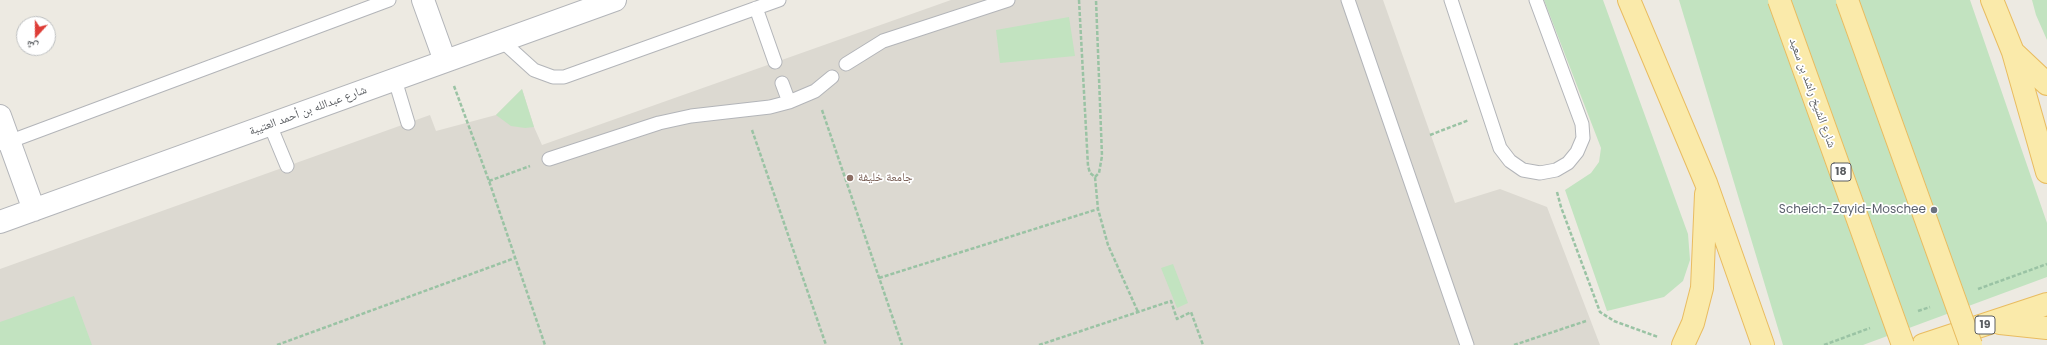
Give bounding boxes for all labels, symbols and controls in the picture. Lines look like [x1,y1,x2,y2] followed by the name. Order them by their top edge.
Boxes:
[16,16,56,56] north arrow
[1785,36,1839,150] street label: شارع الشيخ راشد بن سعيد
[24,37,40,56] text: ش
[247,83,369,139] street label: شارع عبدالله بن أحمد العتيبة
[1831,163,1851,181] road number: 18
[858,171,913,185] place label: جامعة خليفة
[845,173,855,183] marker: جامعة خليفة
[1779,203,1926,217] place label: Scheich-Zayid-Moschee
[1929,205,1939,215] marker: Scheich-Zayid-Moschee
[1975,316,1995,334] road number: 19

